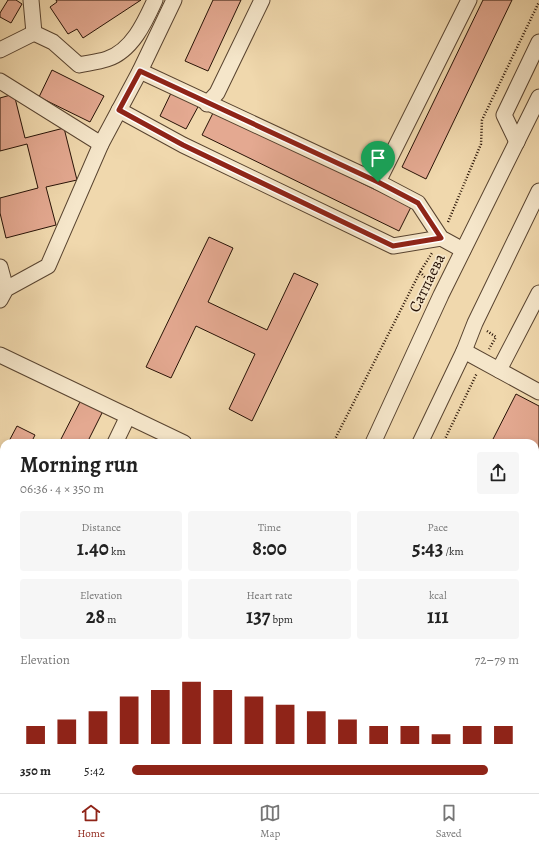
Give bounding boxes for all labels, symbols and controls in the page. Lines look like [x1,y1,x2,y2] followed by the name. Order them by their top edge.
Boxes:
[361,141,395,182] pin
[367,147,389,169] icon: arrive
[403,249,451,316] street label: Сатпаева
[20,450,138,480] text: Morning run
[477,452,519,494] button: share
[20,480,104,497] text: 06:36 · 4 × 350 m
[81,520,121,535] text: Distance
[258,520,281,535] text: Time
[428,520,448,535] text: Pace
[77,535,109,562] text: 1.40
[252,535,287,562] text: 8:00
[412,535,443,562] text: 5:43
[109,544,126,559] text: km
[443,544,464,559] text: /km
[80,588,122,603] text: Elevation
[247,588,292,603] text: Heart rate
[429,588,447,603] text: kcal
[86,603,105,630] text: 28
[246,603,270,630] text: 137
[427,603,449,630] text: 111
[105,612,116,627] text: m
[270,612,293,627] text: bpm
[20,651,70,668] text: Elevation
[475,651,519,668] text: 72–79 m
[20,762,51,779] text: 350 m
[84,762,105,779] text: 5:42
[77,802,105,841] tab: Home
[259,802,281,841] tab: Map
[436,802,462,841] tab: Saved

